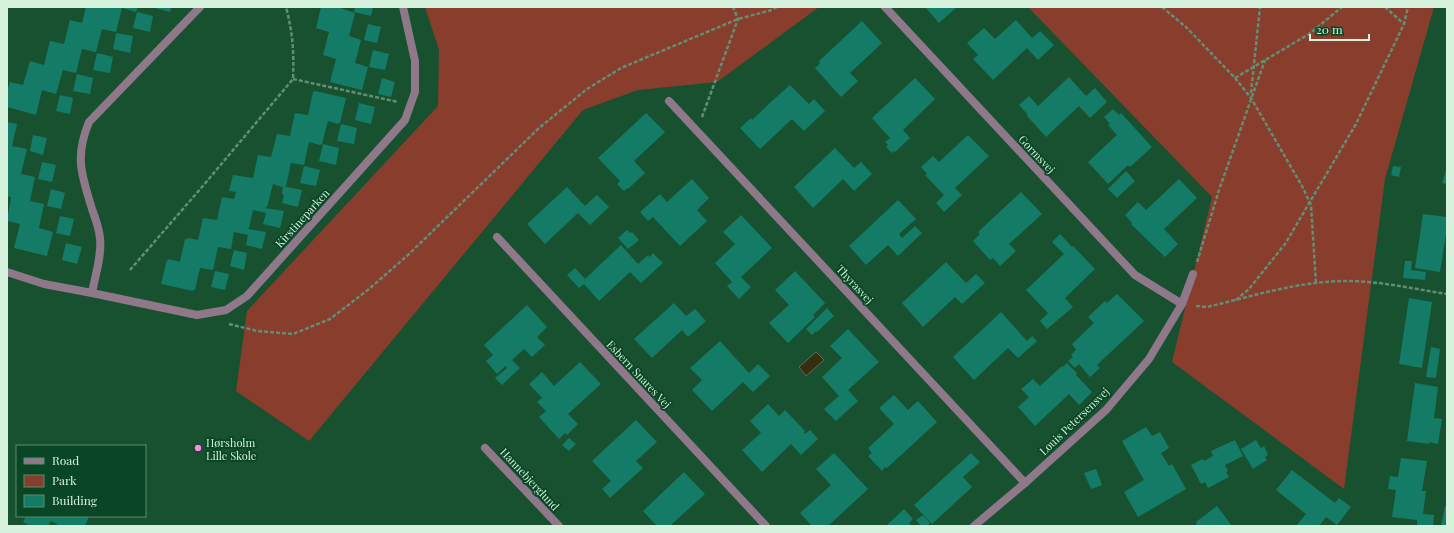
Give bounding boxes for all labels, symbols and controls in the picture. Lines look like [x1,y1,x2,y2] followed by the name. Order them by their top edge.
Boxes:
[1310,16,1369,42] scale bar
[1316,21,1343,37] text: 20 m
[1015,132,1059,176] street label: Gormsvej
[272,185,333,250] street label: Kirstineparken
[833,261,877,307] street label: Thyrasvej
[604,337,674,411] street label: Esbern Snares Vej
[1036,384,1112,458] street label: Louis Petersensvej
[206,435,257,463] place label: Hørsholm Lille Skole
[193,443,203,453] marker: Hørsholm Lille Skole
[16,445,146,517] legend
[497,445,563,514] street label: Hannebjerglund
[52,452,79,468] text: Road
[52,472,77,488] text: Park
[52,492,98,508] text: Building

